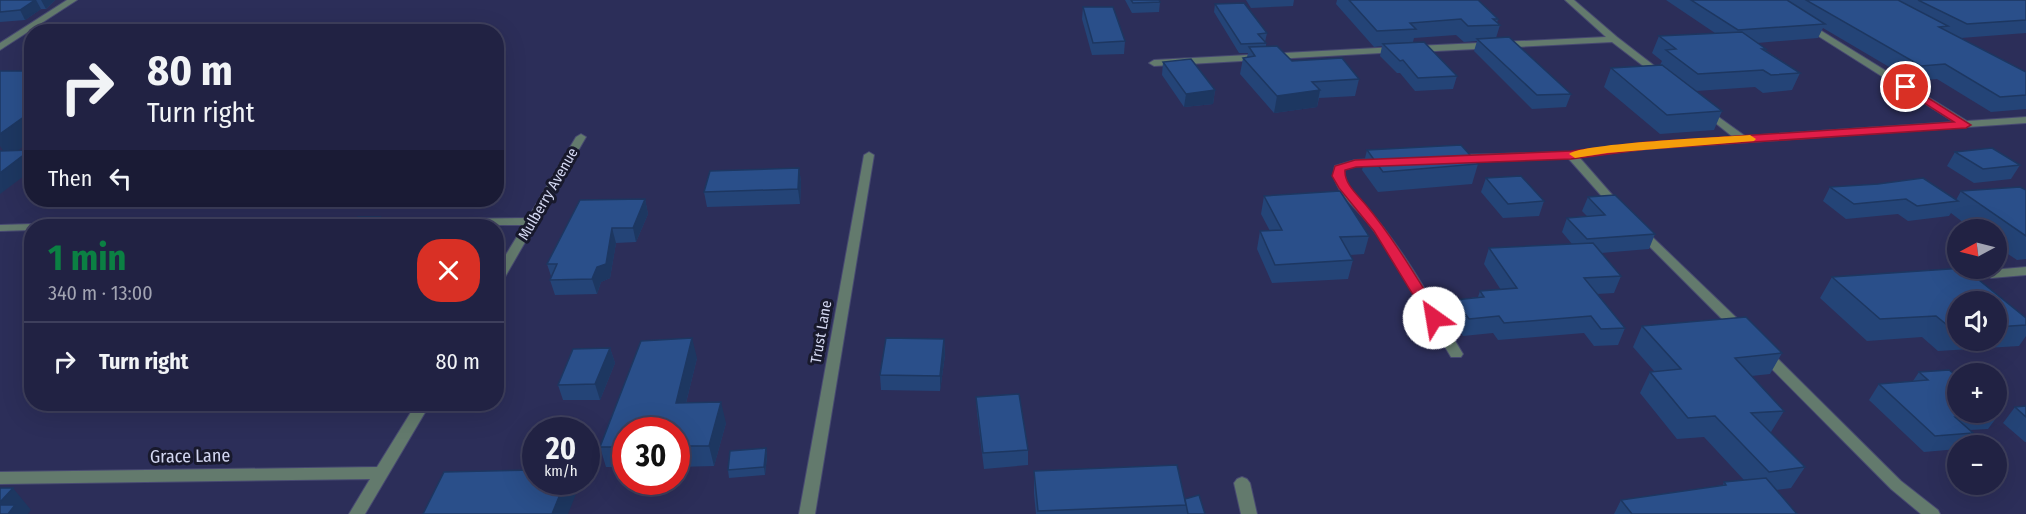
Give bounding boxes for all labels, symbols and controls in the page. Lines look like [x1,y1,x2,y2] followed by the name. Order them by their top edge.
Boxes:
[147,46,233,96] text: 80 m
[48,48,126,126] icon: right
[1880,61,1931,112] pin
[1889,70,1922,103] icon: arrive
[147,97,255,129] text: Turn right
[514,145,582,243] street label: Mulberry Avenue
[104,162,137,195] icon: left
[48,165,92,192] text: Then
[1947,219,2007,279] north arrow
[1947,219,2007,495] map controls
[48,236,126,280] text: 1 min
[417,239,480,302] button: close
[48,281,153,305] text: 340 m · 13:00
[1402,286,1466,350] position arrow
[1947,291,2007,351] button: sound
[807,299,835,365] street label: Trust Lane
[48,345,81,378] icon: right
[99,348,188,375] text: Turn right
[435,348,480,375] text: 80 m
[1947,363,2007,423] button: +
[612,417,690,495] speed limit sign: 30
[546,431,576,467] text: 20
[1947,435,2007,495] button: −
[150,444,230,468] street label: Grace Lane
[544,462,578,480] text: km/h

